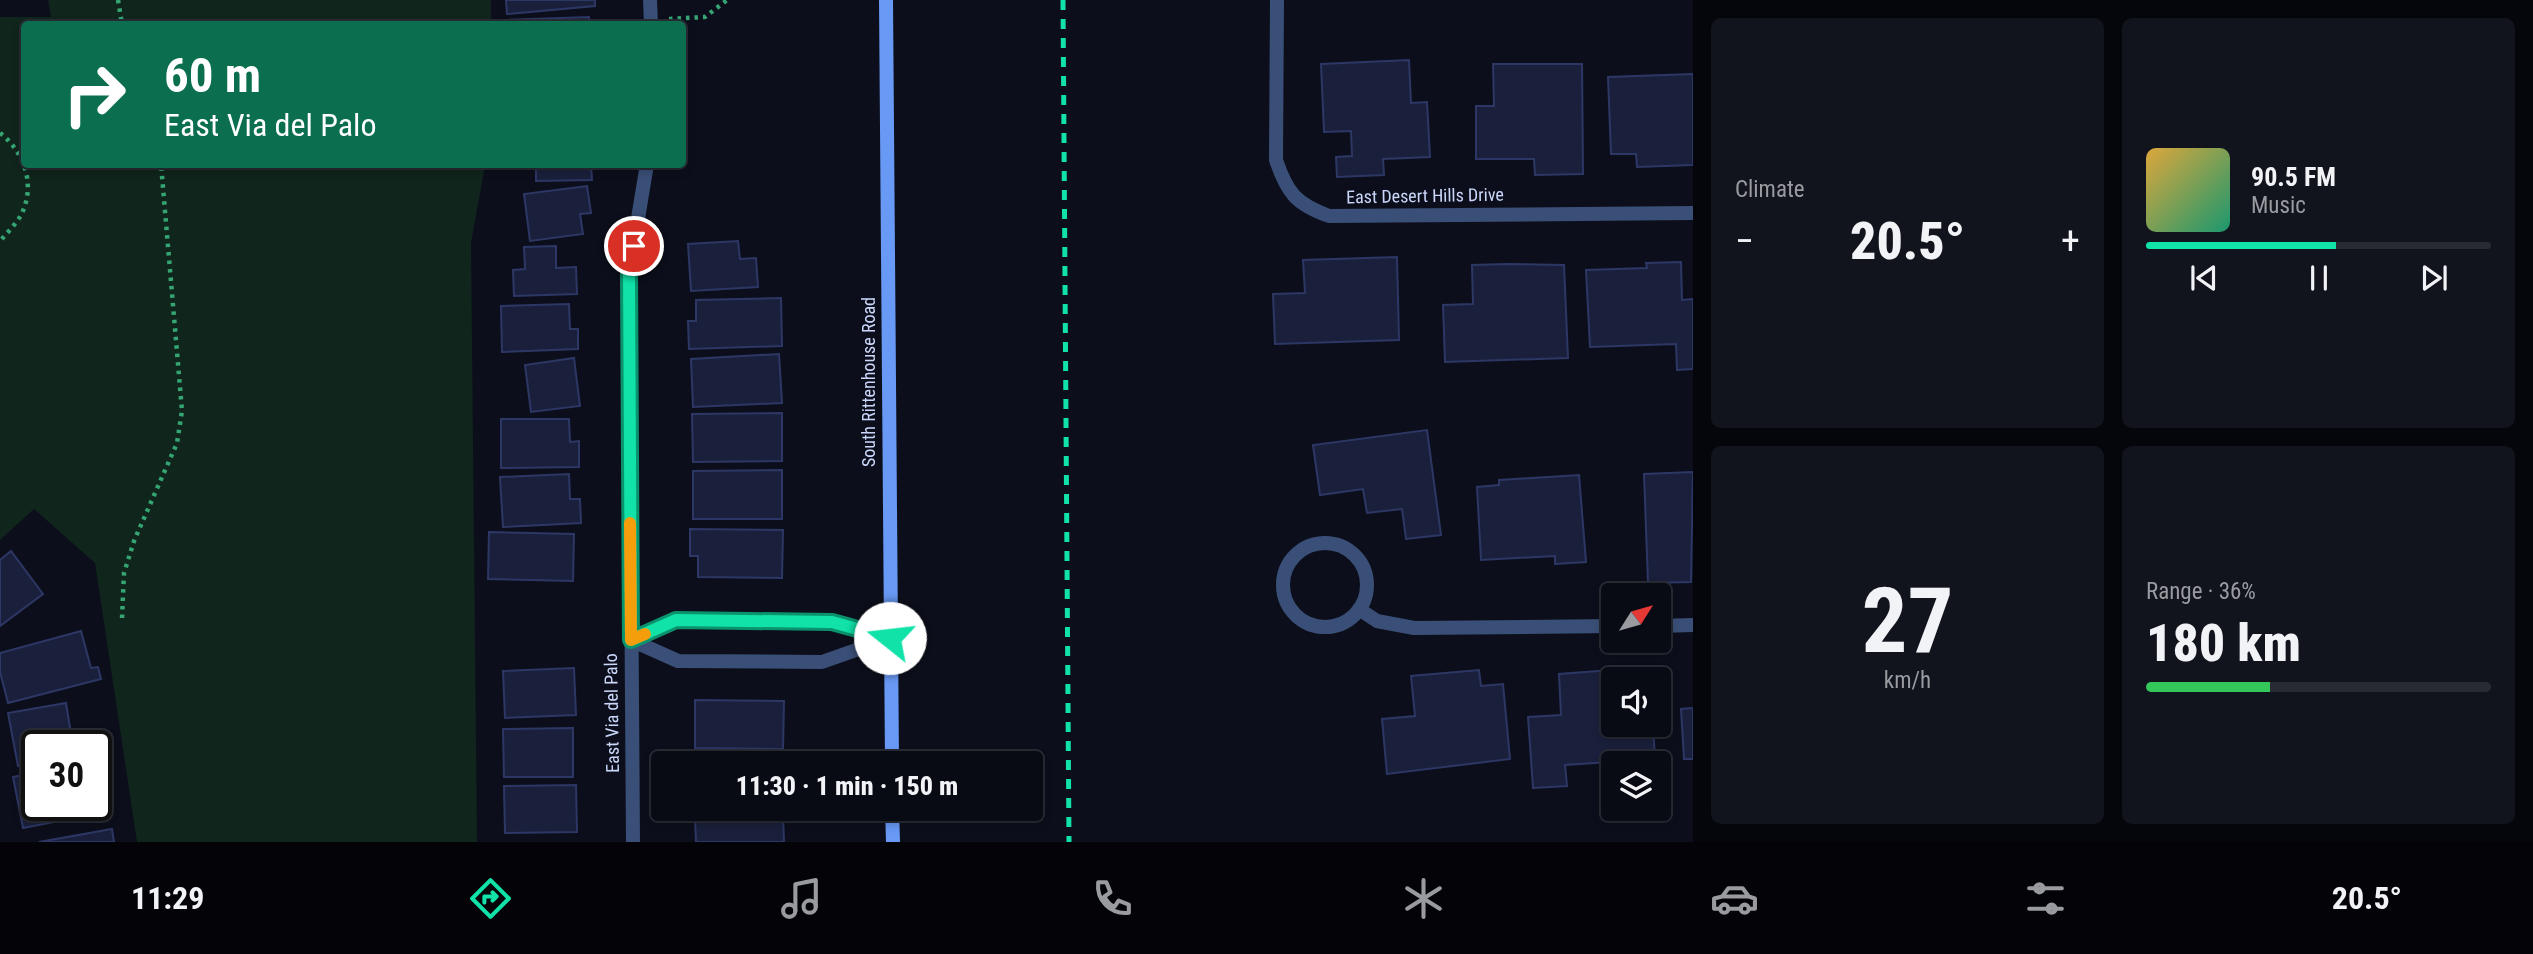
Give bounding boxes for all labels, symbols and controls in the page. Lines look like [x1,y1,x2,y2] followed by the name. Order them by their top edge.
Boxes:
[164,47,261,104] text: 60 m
[49,49,140,140] icon: right
[164,106,376,144] text: East Via del Palo
[2251,162,2336,192] text: 90.5 FM
[1735,176,1805,203] text: Climate
[1346,184,1504,207] street label: East Desert Hills Drive
[2251,192,2306,219] text: Music
[1850,211,1965,272] text: 20.5°
[604,216,664,276] pin
[1735,219,1754,263] text: −
[2061,219,2080,263] text: +
[615,227,653,265] icon: arrive
[2185,259,2223,297] icon: previous
[2300,259,2338,297] icon: pause
[2415,259,2453,297] icon: next
[858,297,879,467] street label: South Rittenhouse Road
[1862,568,1953,674] text: 27
[2146,578,2256,605] text: Range · 36%
[1601,583,1671,653] north arrow
[1601,583,1671,821] map controls
[853,601,927,675] position arrow
[2146,613,2301,674] text: 180 km
[600,653,623,773] street label: East Via del Palo
[1601,667,1671,737] button: sound
[1884,667,1931,694] text: km/h
[21,730,112,821] speed limit sign: 30
[1601,751,1671,821] button: layers
[736,771,958,801] text: 11:30 · 1 min · 150 m
[466,874,515,923] icon: directions
[777,874,826,923] icon: music
[1088,874,1137,923] icon: phone
[1399,874,1448,923] icon: climate
[1710,874,1759,923] icon: car
[2021,874,2070,923] icon: filters
[131,879,204,917] text: 11:29
[2332,879,2402,917] text: 20.5°

